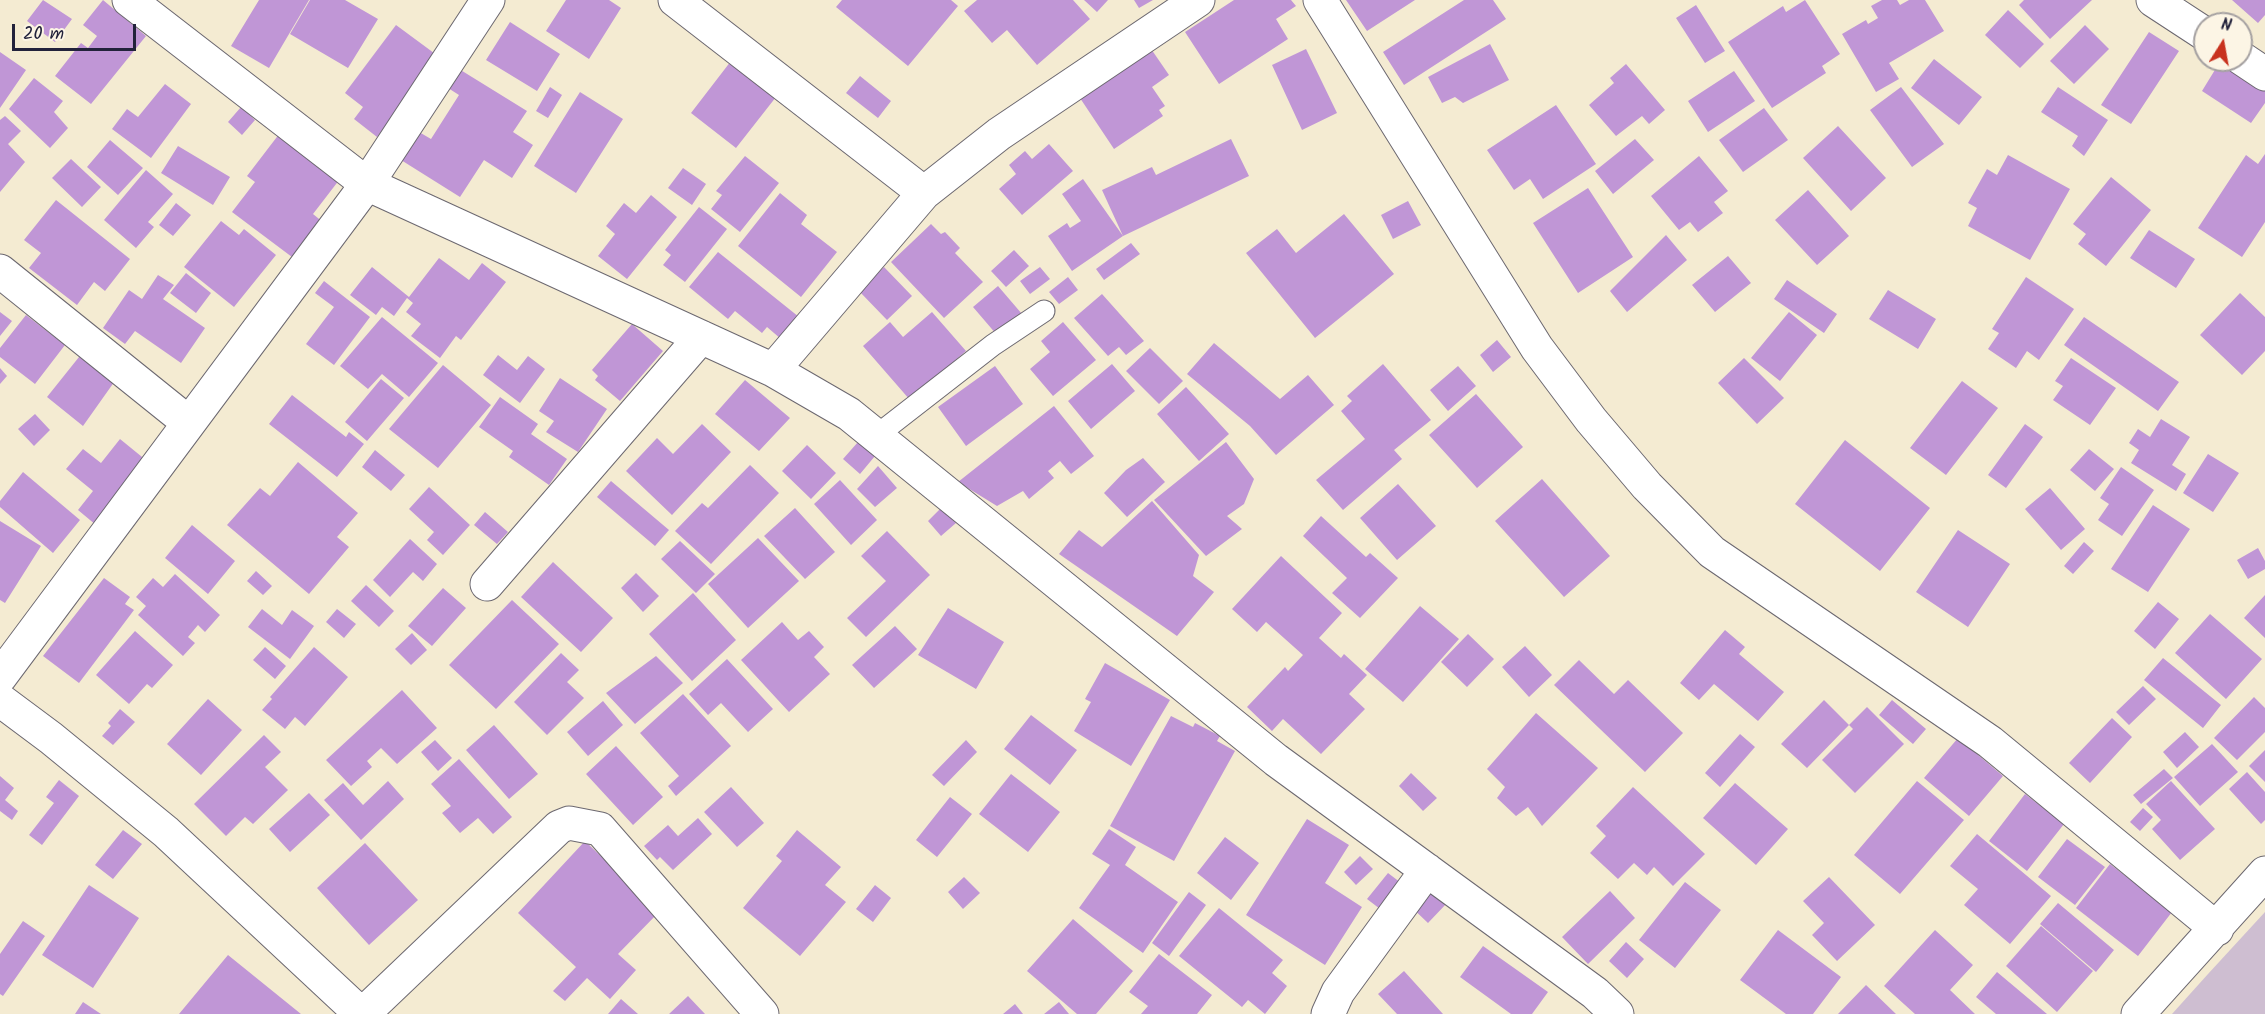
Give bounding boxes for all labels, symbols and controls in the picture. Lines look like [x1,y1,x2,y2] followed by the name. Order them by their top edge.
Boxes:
[15,12,140,50] scale bar
[2193,12,2253,72] north arrow
[2219,13,2233,39] text: N
[23,20,64,49] text: 20 m

